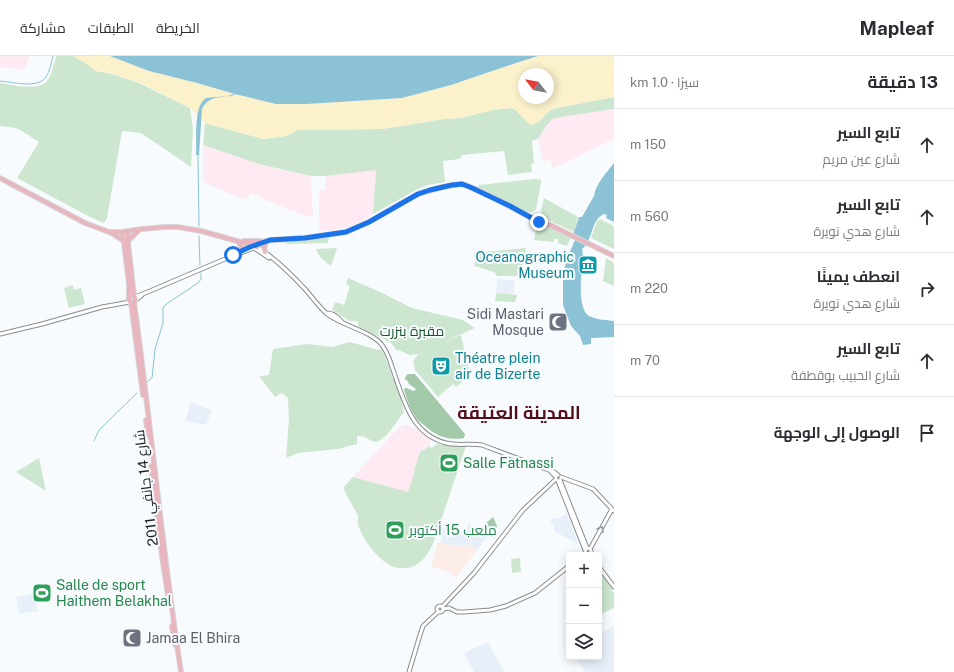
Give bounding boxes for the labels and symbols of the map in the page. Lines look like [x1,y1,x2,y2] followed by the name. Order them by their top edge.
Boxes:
[518,68,554,104] north arrow
[530,213,548,231] route end
[224,246,242,264] route start
[476,249,574,281] place label: Oceanographic Museum
[577,254,599,276] museum icon: Oceanographic Museum
[467,306,544,338] place label: Sidi Mastari Mosque
[547,311,569,333] mosque icon: Sidi Mastari Mosque
[380,323,444,339] park label: مقبرة بنزرت
[455,350,541,382] place label: Théatre plein air de Bizerte
[430,355,452,377] theatre icon: Théatre plein air de Bizerte
[457,402,581,423] district label: المدينة العتيقة
[131,428,165,547] street label: شارع 14 جانفي 2011
[438,452,460,474] sports icon: Salle Fatnassi
[463,455,554,471] place label: Salle Fatnassi
[384,519,406,541] sports icon: ملعب 15 أكتوبر
[408,521,497,538] place label: ملعب 15 أكتوبر
[596,526,604,533] one-way arrow
[56,577,172,609] place label: Salle de sport Haithem Belakhal
[31,582,53,604] sports icon: Salle de sport Haithem Belakhal
[121,627,143,649] mosque icon: Jamaa El Bhira
[146,630,240,646] place label: Jamaa El Bhira

